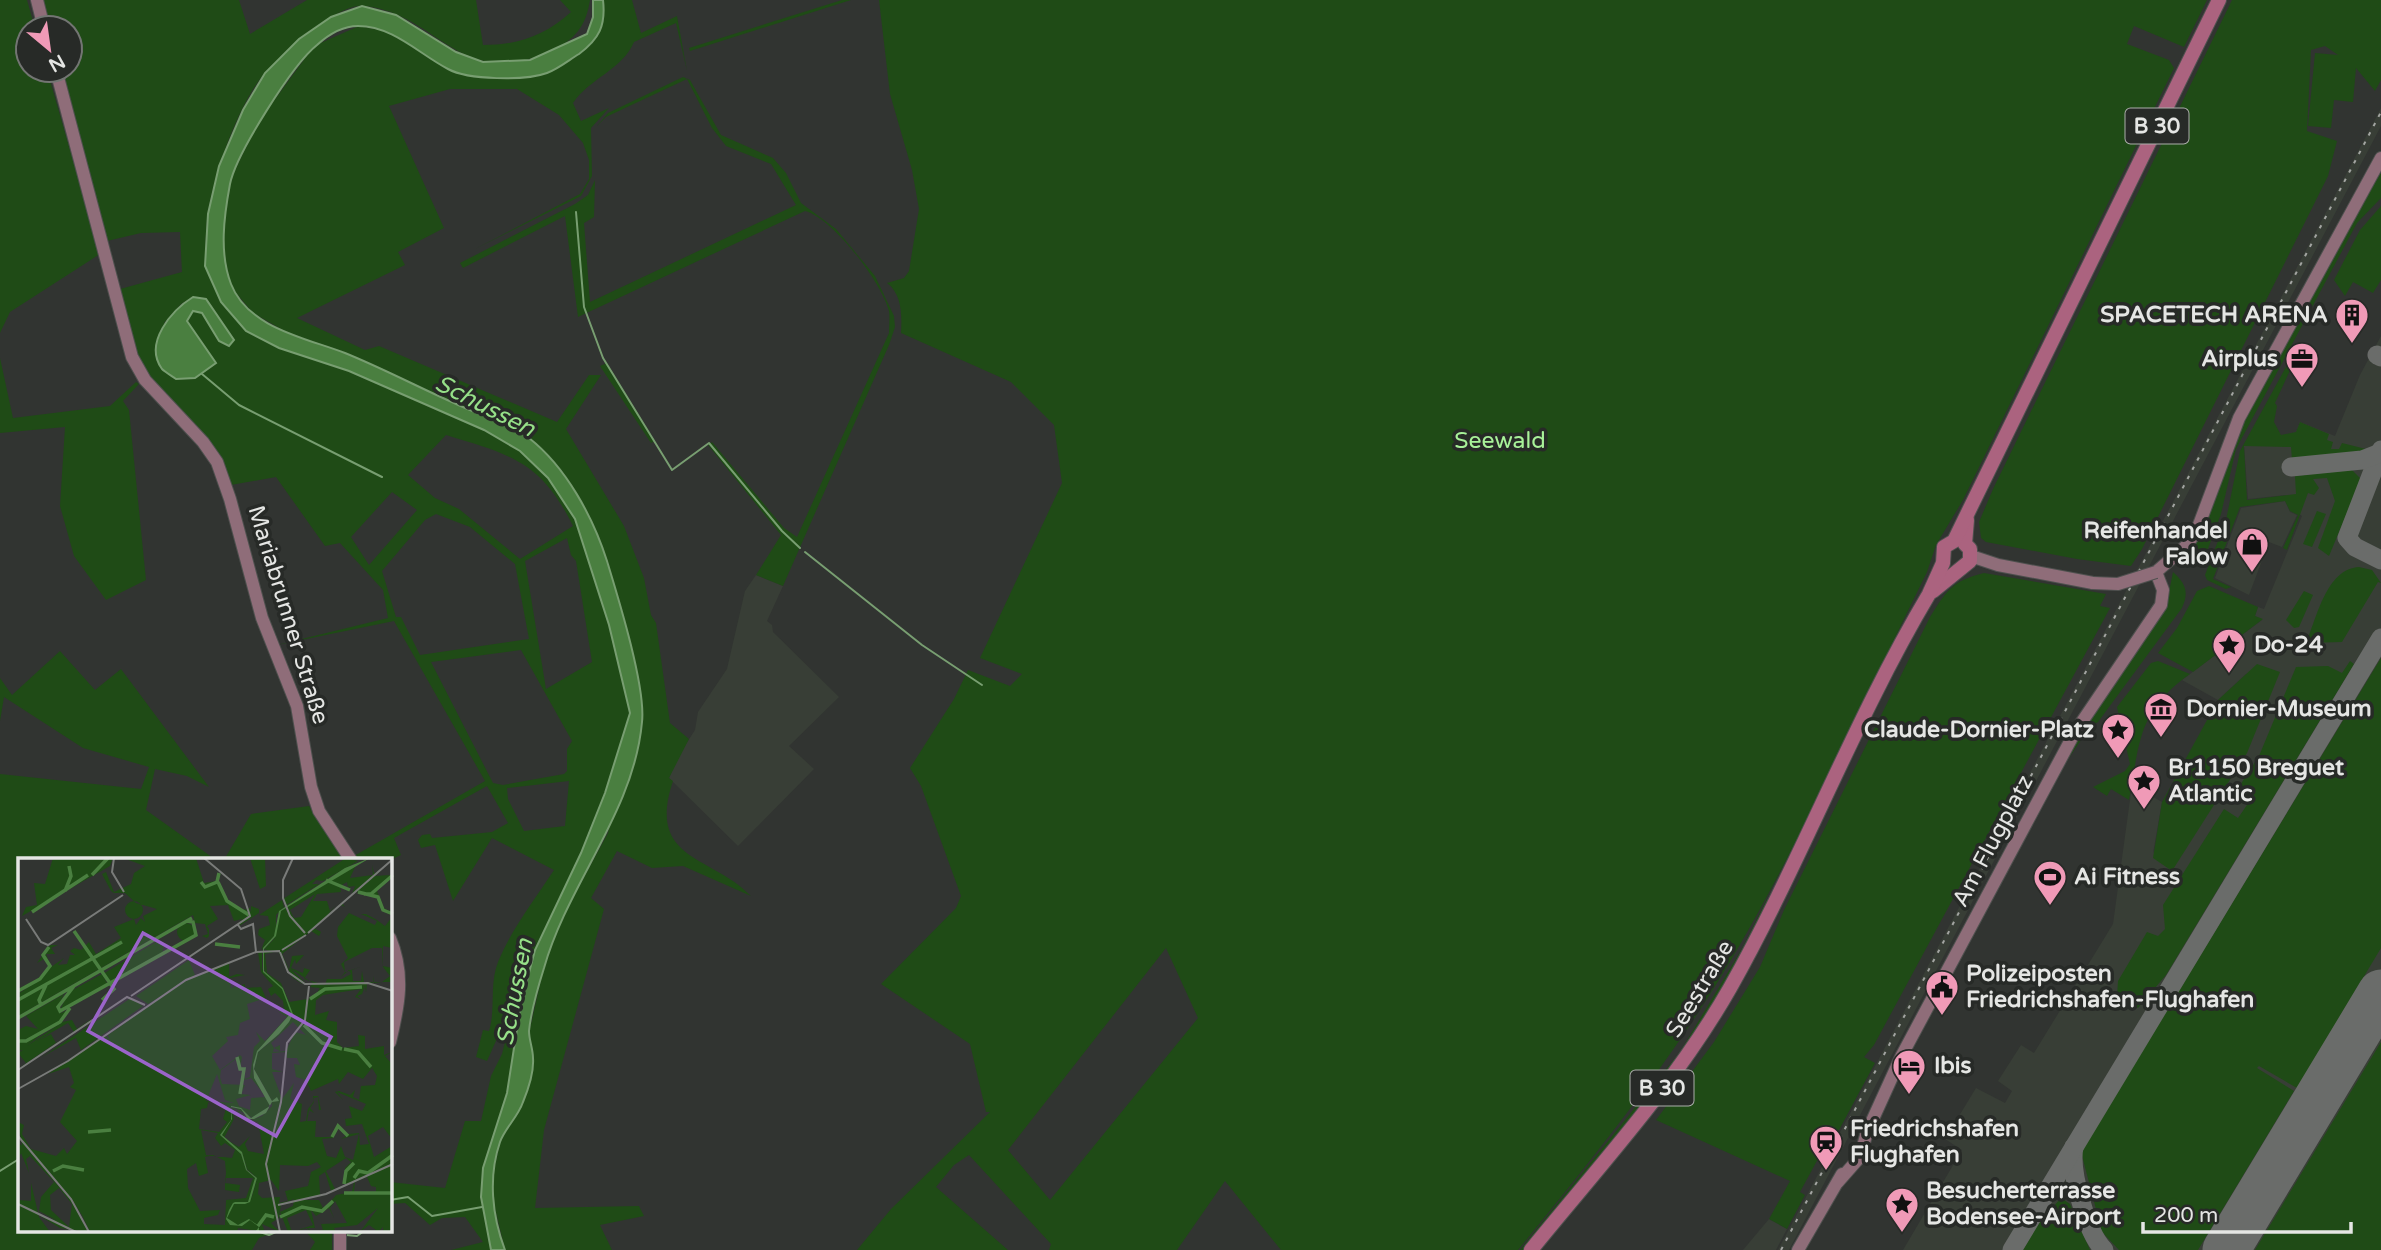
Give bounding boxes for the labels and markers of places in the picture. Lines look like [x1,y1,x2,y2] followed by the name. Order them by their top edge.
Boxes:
[2333,296,2371,345] building icon: SPACETECH ARENA
[2100,301,2328,329] place label: SPACETECH ARENA
[2283,340,2321,389] office icon: Airplus
[2201,345,2278,373] place label: Airplus
[2084,517,2228,571] place label: Reifenhandel Falow
[2233,525,2271,574] shop icon: Reifenhandel Falow
[2210,626,2248,675] place icon: Do-24
[2254,631,2324,659] place label: Do-24
[2142,690,2180,739] museum icon: Dornier-Museum
[2186,695,2372,723] place label: Dornier-Museum
[2099,711,2137,760] place icon: Claude-Dornier-Platz
[1864,716,2094,744] place label: Claude-Dornier-Platz
[2168,754,2344,808] place label: Br1150 Breguet Atlantic
[2125,762,2163,811] place icon: Br1150 Breguet Atlantic
[2031,858,2069,907] sports icon: Ai Fitness
[2074,863,2180,891] place label: Ai Fitness
[1966,960,2254,1014] place label: Polizeiposten Friedrichshafen-Flughafen
[1923,968,1961,1017] public building icon: Polizeiposten Friedrichshafen-Flughafen
[1890,1047,1928,1096] hotel icon: Ibis
[1934,1052,1972,1080] place label: Ibis
[1850,1115,2019,1169] place label: Friedrichshafen Flughafen
[1807,1123,1845,1172] station icon: Friedrichshafen Flughafen
[1926,1177,2121,1231] place label: Besucherterrasse Bodensee-Airport
[1883,1185,1921,1234] place icon: Besucherterrasse Bodensee-Airport

